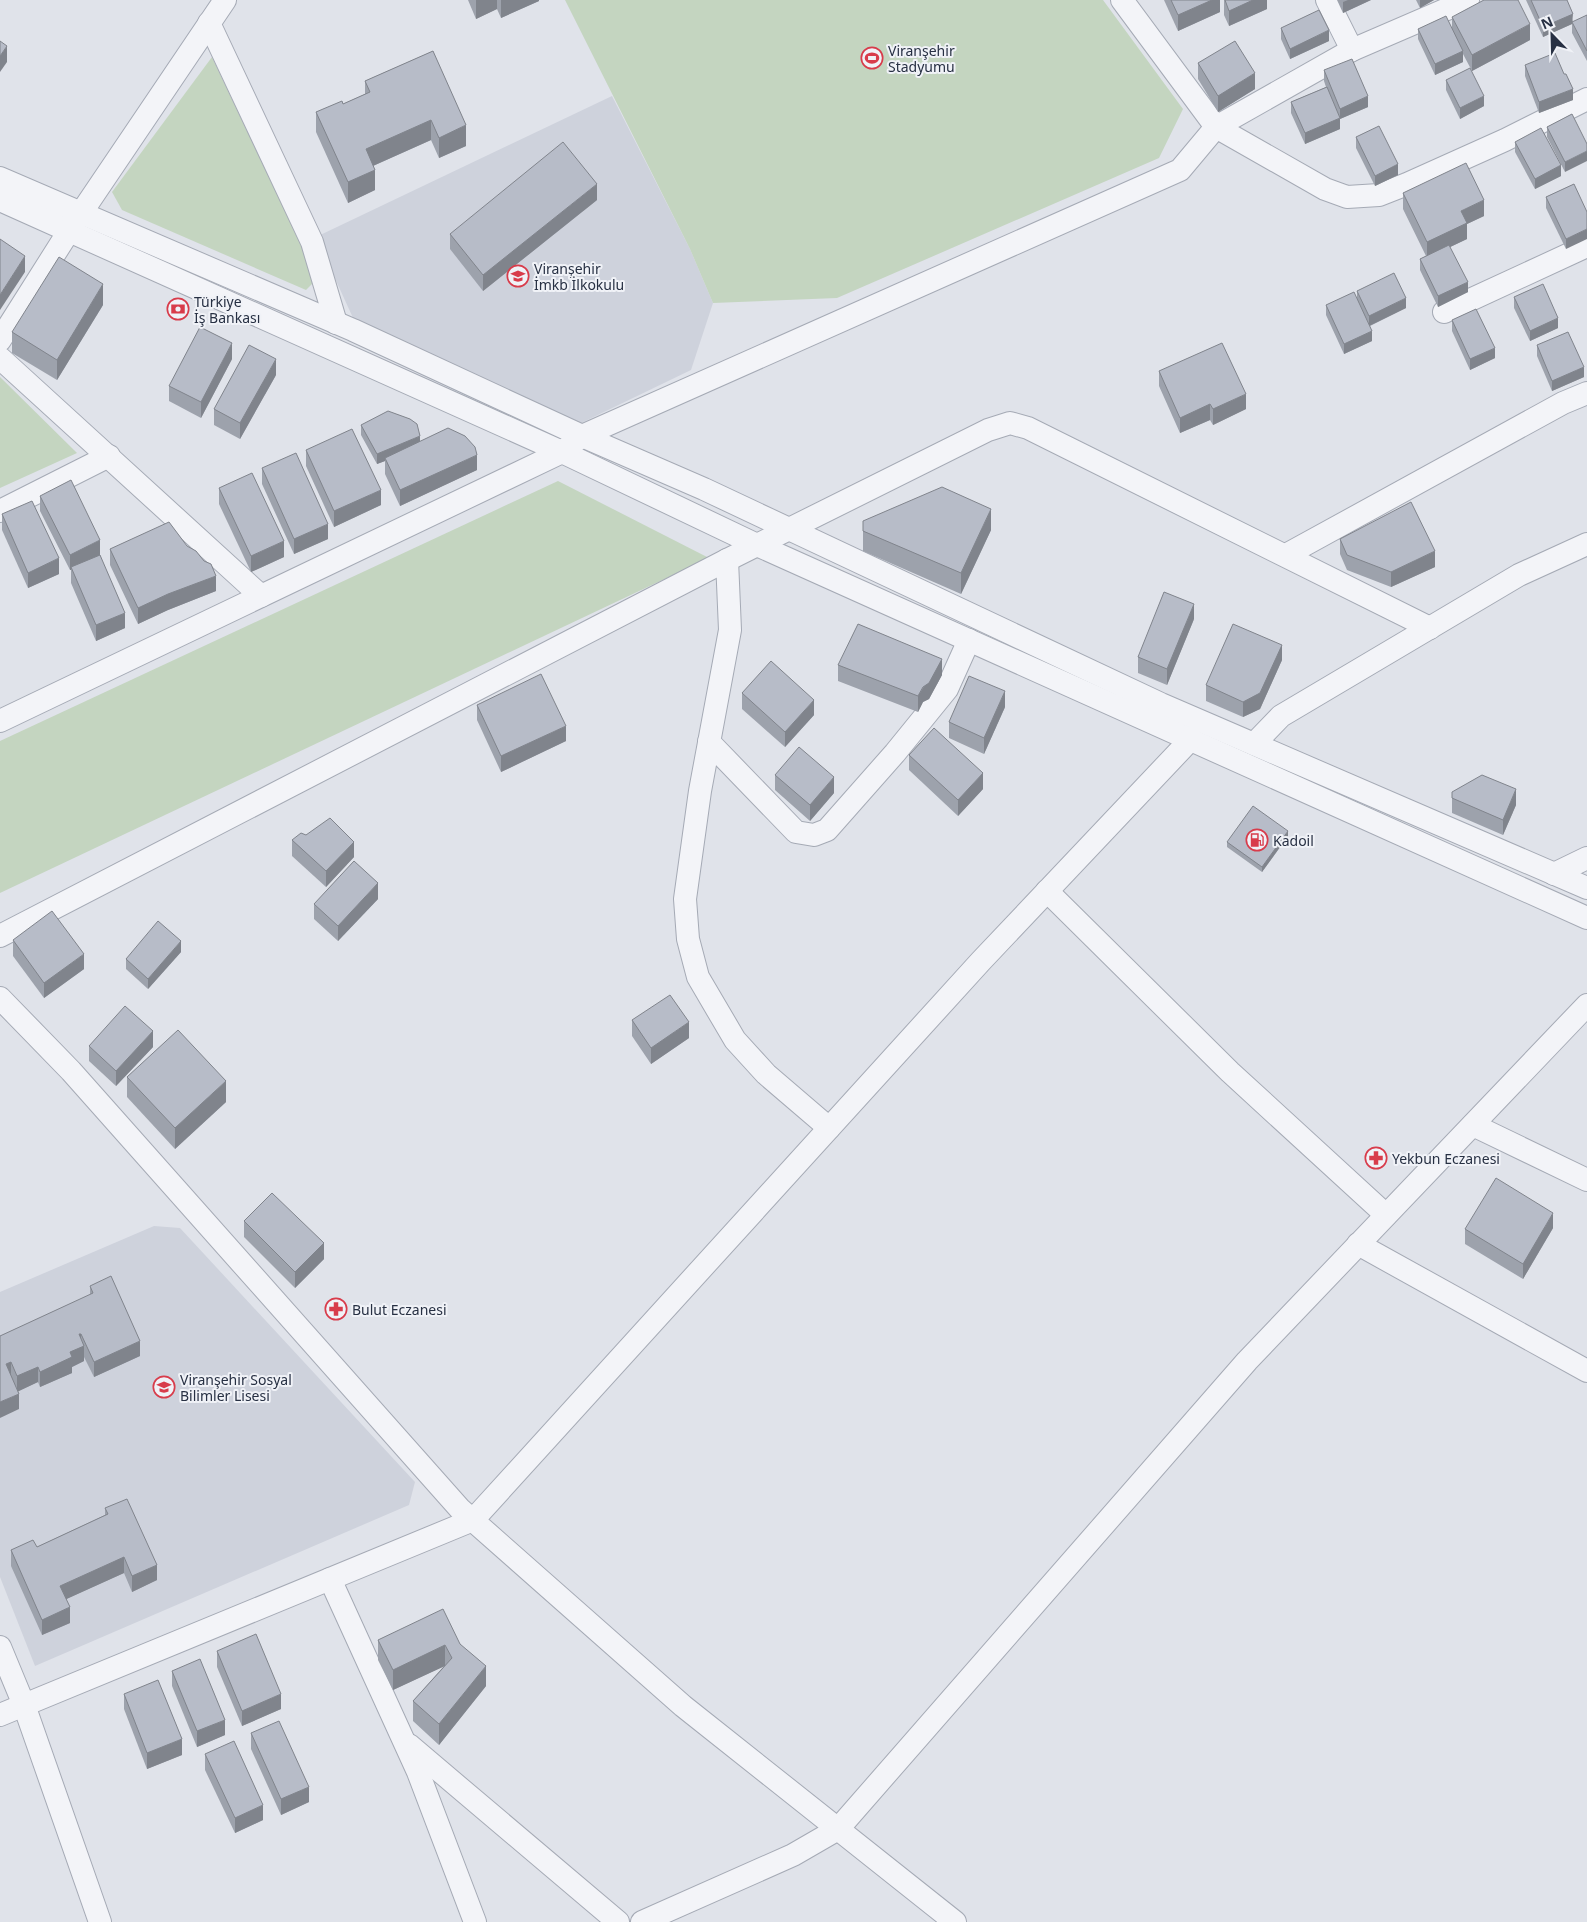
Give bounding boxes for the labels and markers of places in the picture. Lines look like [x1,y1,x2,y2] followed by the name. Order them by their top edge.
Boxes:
[888,41,955,76] place label: Viranşehir Stadyumu
[860,46,884,70] sports icon: Viranşehir Stadyumu
[534,259,624,294] place label: Viranşehir İmkb İlkokulu
[506,264,530,288] school or university icon: Viranşehir İmkb İlkokulu
[194,292,260,327] place label: Türkiye İş Bankası
[166,297,190,321] bank icon: Türkiye İş Bankası
[1245,828,1269,852] fuel station icon: Kadoil
[1273,831,1314,850] place label: Kadoil
[1364,1146,1388,1170] pharmacy icon: Yekbun Eczanesi
[1392,1149,1500,1168] place label: Yekbun Eczanesi
[324,1297,348,1321] pharmacy icon: Bulut Eczanesi
[352,1300,447,1319] place label: Bulut Eczanesi
[180,1370,292,1405] place label: Viranşehir Sosyal Bilimler Lisesi
[152,1375,176,1399] school or university icon: Viranşehir Sosyal Bilimler Lisesi

